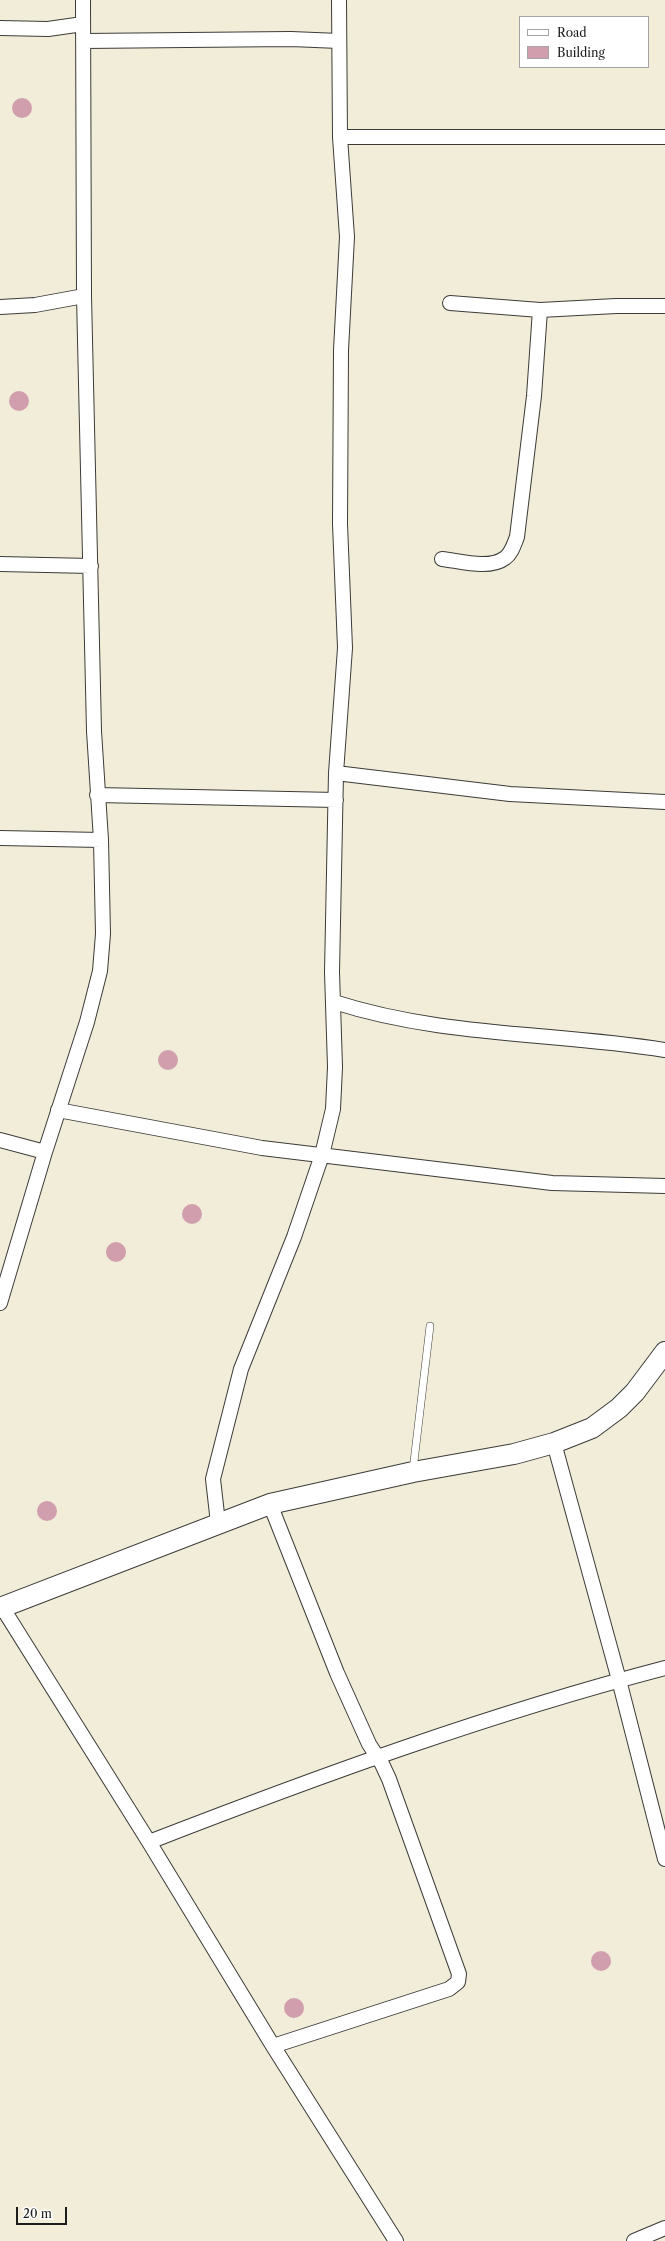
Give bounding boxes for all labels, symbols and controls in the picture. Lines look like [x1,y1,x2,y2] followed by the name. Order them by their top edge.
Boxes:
[519,16,649,68] legend
[557,25,587,40] text: Road
[557,45,605,60] text: Building
[18,2199,69,2225] scale bar
[23,2206,52,2221] text: 20 m

